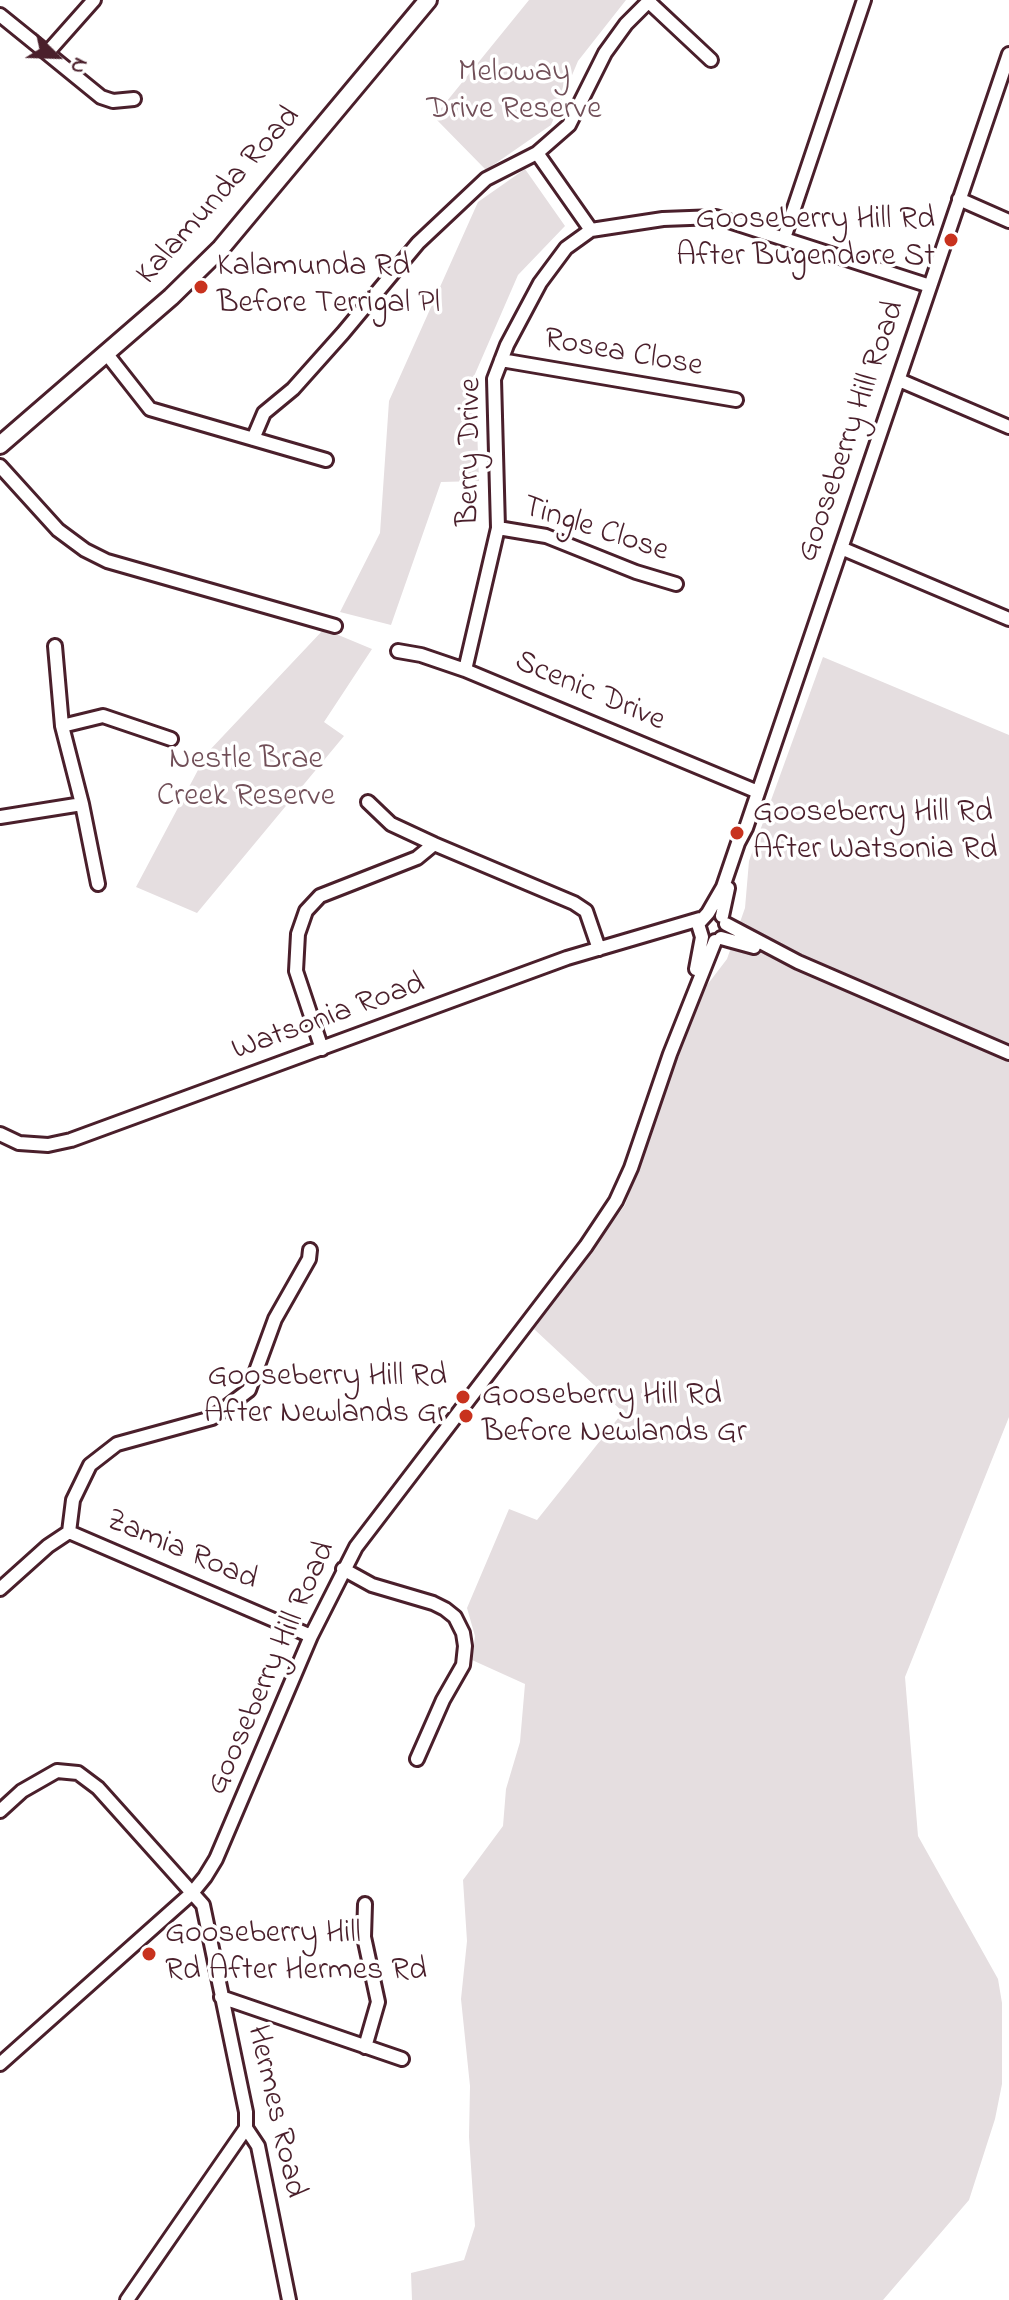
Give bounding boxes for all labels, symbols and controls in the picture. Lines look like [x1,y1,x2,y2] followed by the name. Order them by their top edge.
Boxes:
[16,16,96,96] north arrow
[60,52,96,78] text: N
[426,56,602,131] park label: Meloway Drive Reserve
[130,100,310,294] street label: Kalamunda Road
[676,203,935,278] place label: Gooseberry Hill Rd After Bugendore St
[942,231,960,249] marker: Gooseberry Hill Rd After Bugendore St
[217,250,440,325] place label: Kalamunda Rd Before Terrigal Pl
[192,278,210,296] marker: Kalamunda Rd Before Terrigal Pl
[790,296,916,568] street label: Gooseberry Hill Road
[541,322,705,388] street label: Rosea Close
[452,378,492,526] street label: Berry Drive
[517,489,673,573] street label: Tingle Close
[508,644,670,742] street label: Scenic Drive
[157,743,335,818] park label: Nestle Brae Creek Reserve
[753,796,998,871] place label: Gooseberry Hill Rd After Watsonia Rd
[728,824,746,842] marker: Gooseberry Hill Rd After Watsonia Rd
[227,966,431,1072] street label: Watsonia Road
[204,1360,447,1435] place label: Gooseberry Hill Rd After Newlands Gr
[482,1379,747,1454] place label: Gooseberry Hill Rd Before Newlands Gr
[454,1388,472,1406] marker: Gooseberry Hill Rd After Newlands Gr
[457,1407,475,1425] marker: Gooseberry Hill Rd Before Newlands Gr
[99,1503,263,1601] street label: Zamia Road
[200,1536,346,1802] street label: Gooseberry Hill Road
[165,1917,427,1992] place label: Gooseberry Hill Rd After Hermes Rd
[140,1945,158,1963] marker: Gooseberry Hill Rd After Hermes Rd
[236,2022,312,2202] street label: Hermes Road

